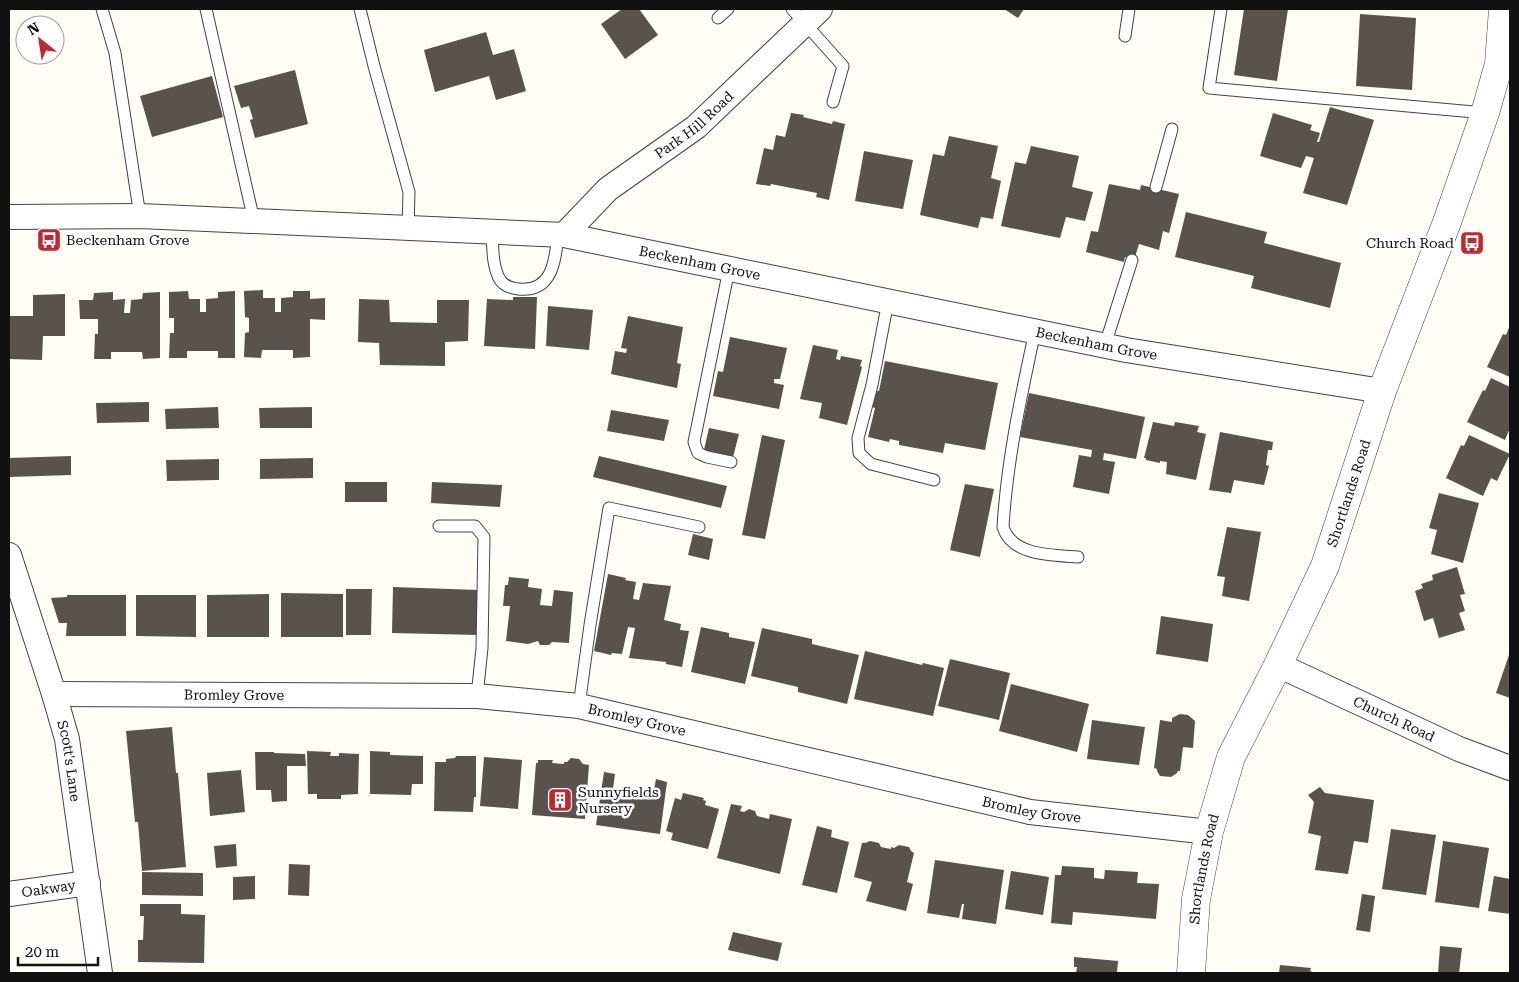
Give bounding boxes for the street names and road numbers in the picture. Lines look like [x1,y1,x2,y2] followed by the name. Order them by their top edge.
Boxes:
[651,88,737,162] street label: Park Hill Road
[638,243,762,283] street label: Beckenham Grove
[1034,324,1159,363] street label: Beckenham Grove
[1324,437,1374,549] street label: Shortlands Road
[184,687,285,703] street label: Bromley Grove
[1351,693,1437,745] street label: Church Road
[586,700,688,739] street label: Bromley Grove
[54,719,84,803] street label: Scott's Lane
[981,793,1082,826] street label: Bromley Grove
[1186,812,1222,925] street label: Shortlands Road
[21,877,77,900] street label: Oakway

